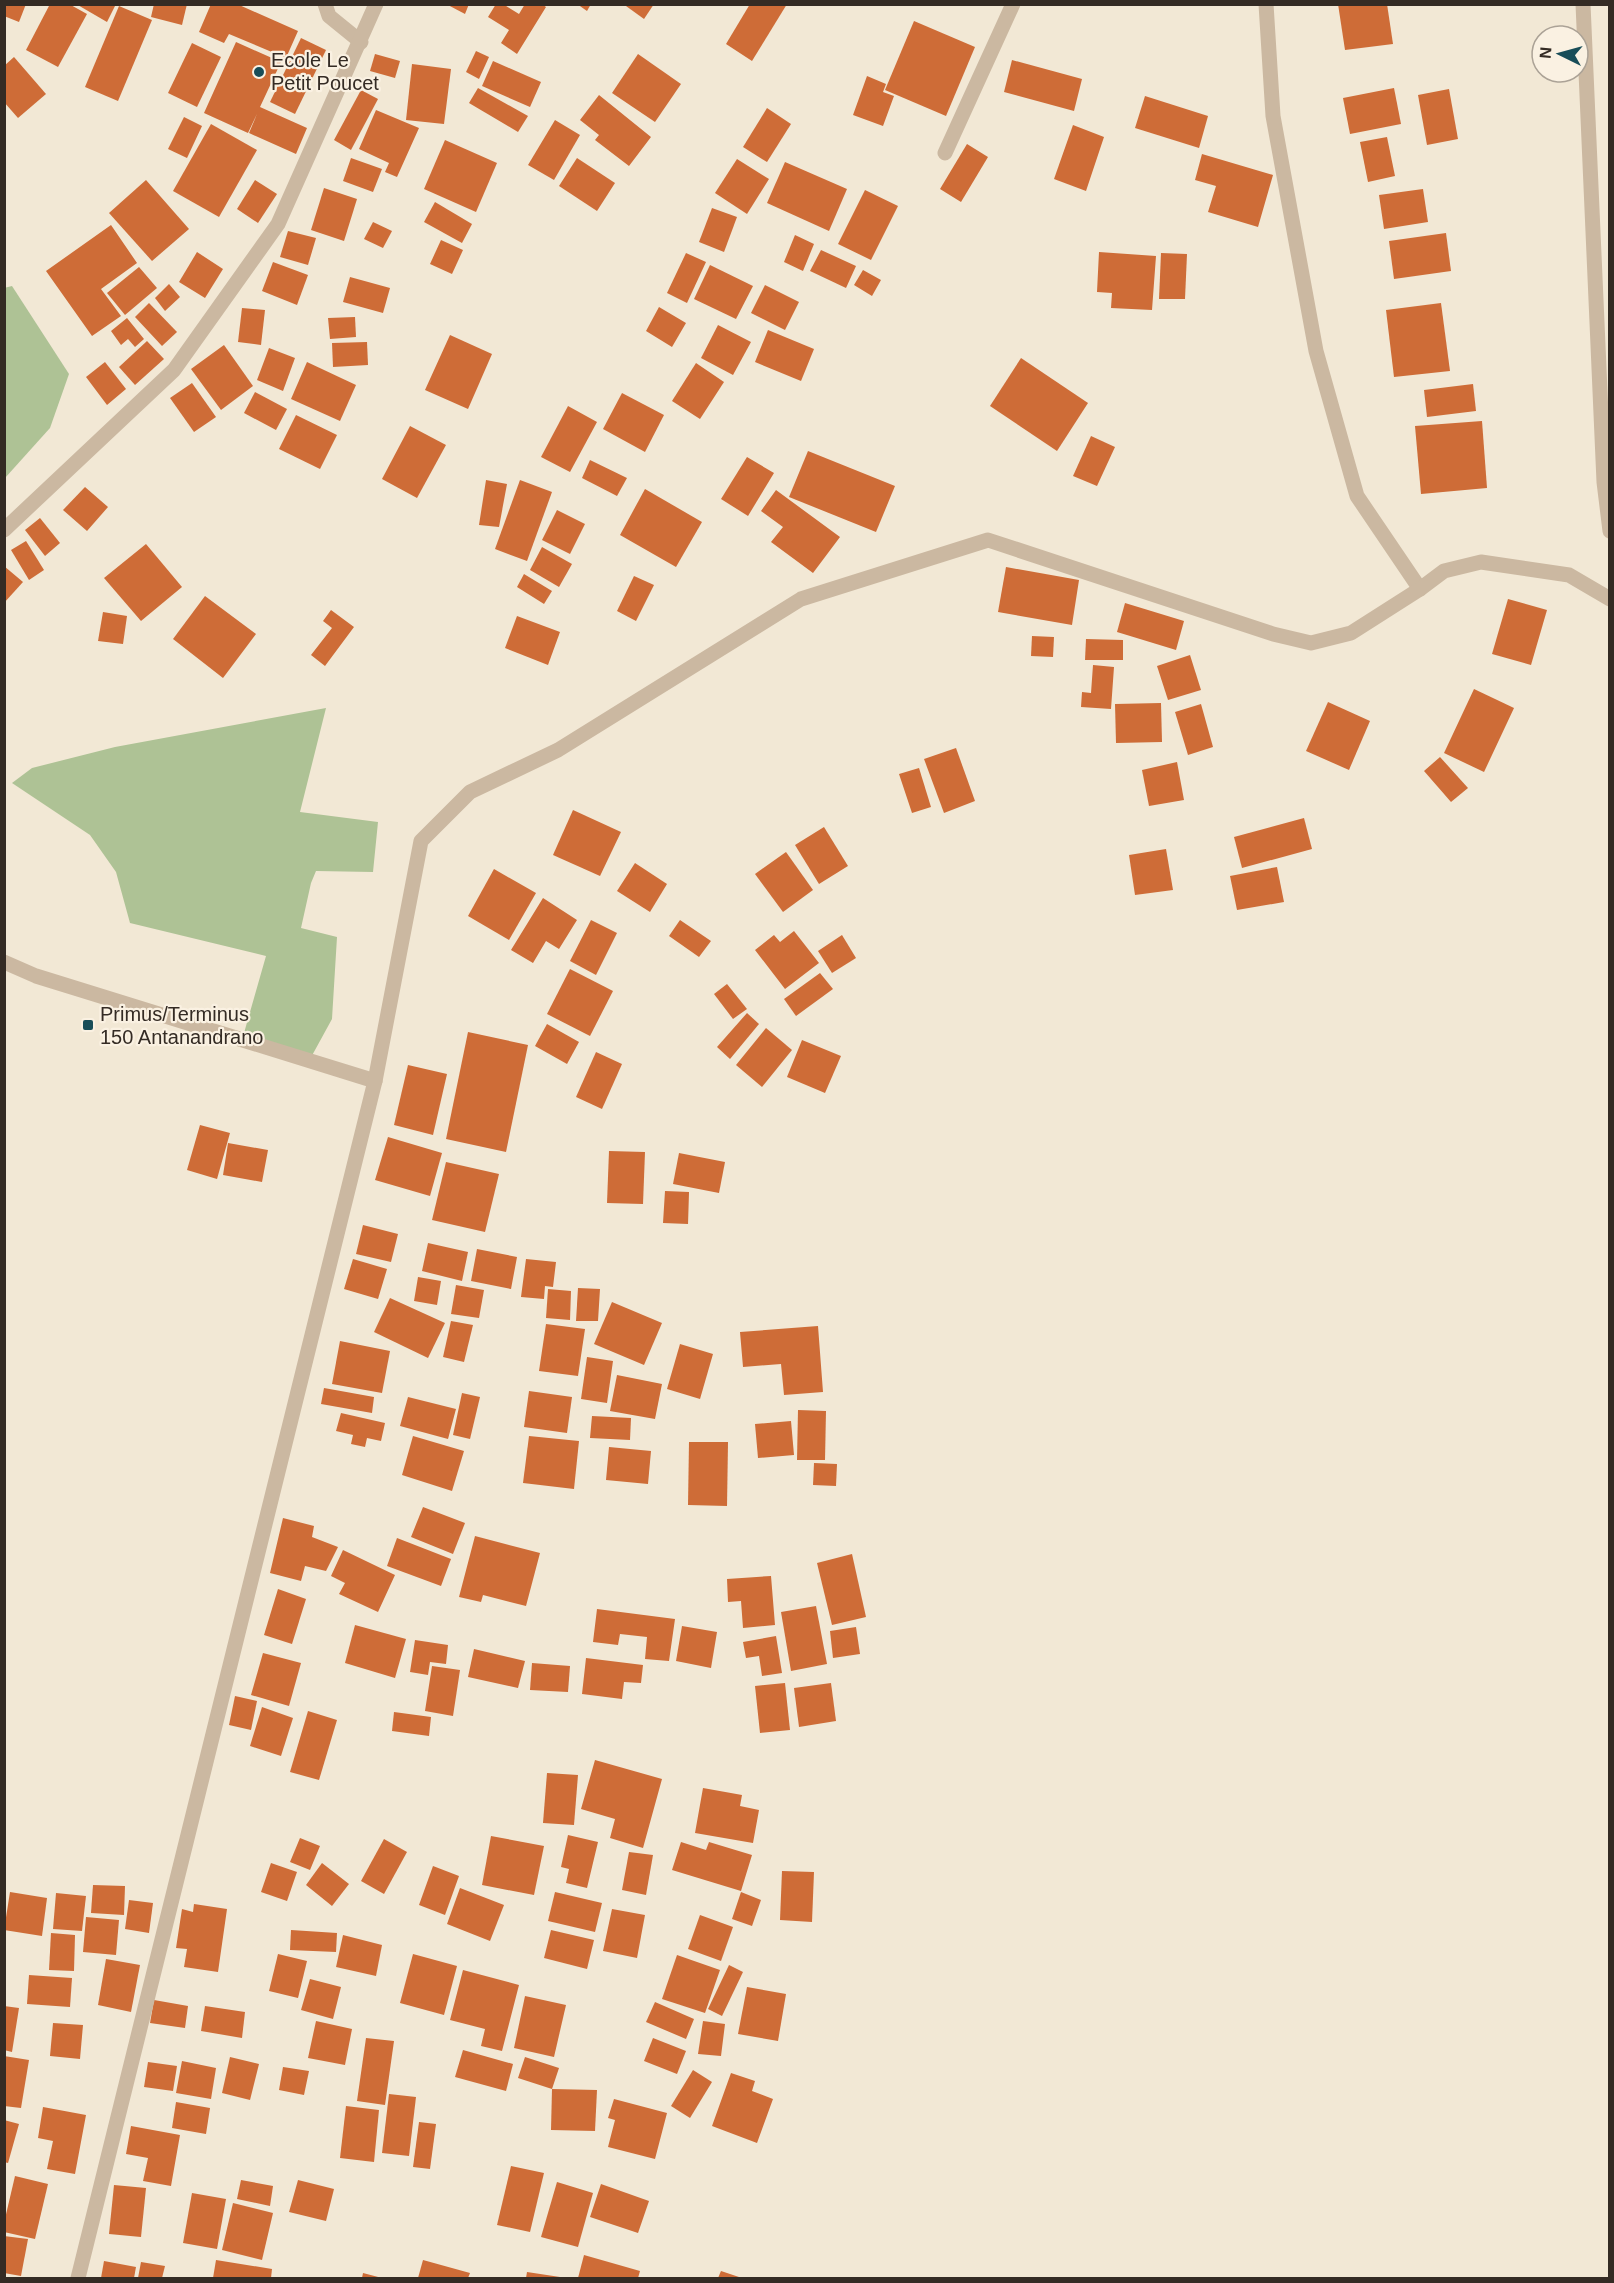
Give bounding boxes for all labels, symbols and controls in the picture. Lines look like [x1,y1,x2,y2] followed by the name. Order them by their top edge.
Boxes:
[1530,24,1590,84] north arrow
[1537,46,1555,59] text: N
[271,49,379,94] place label: Ecole Le Petit Poucet
[252,65,266,79] marker: Ecole Le Petit Poucet
[100,1003,264,1048] place label: Primus/Terminus 150 Antanandrano
[81,1018,95,1032] marker: Primus/Terminus 150 Antanandrano

